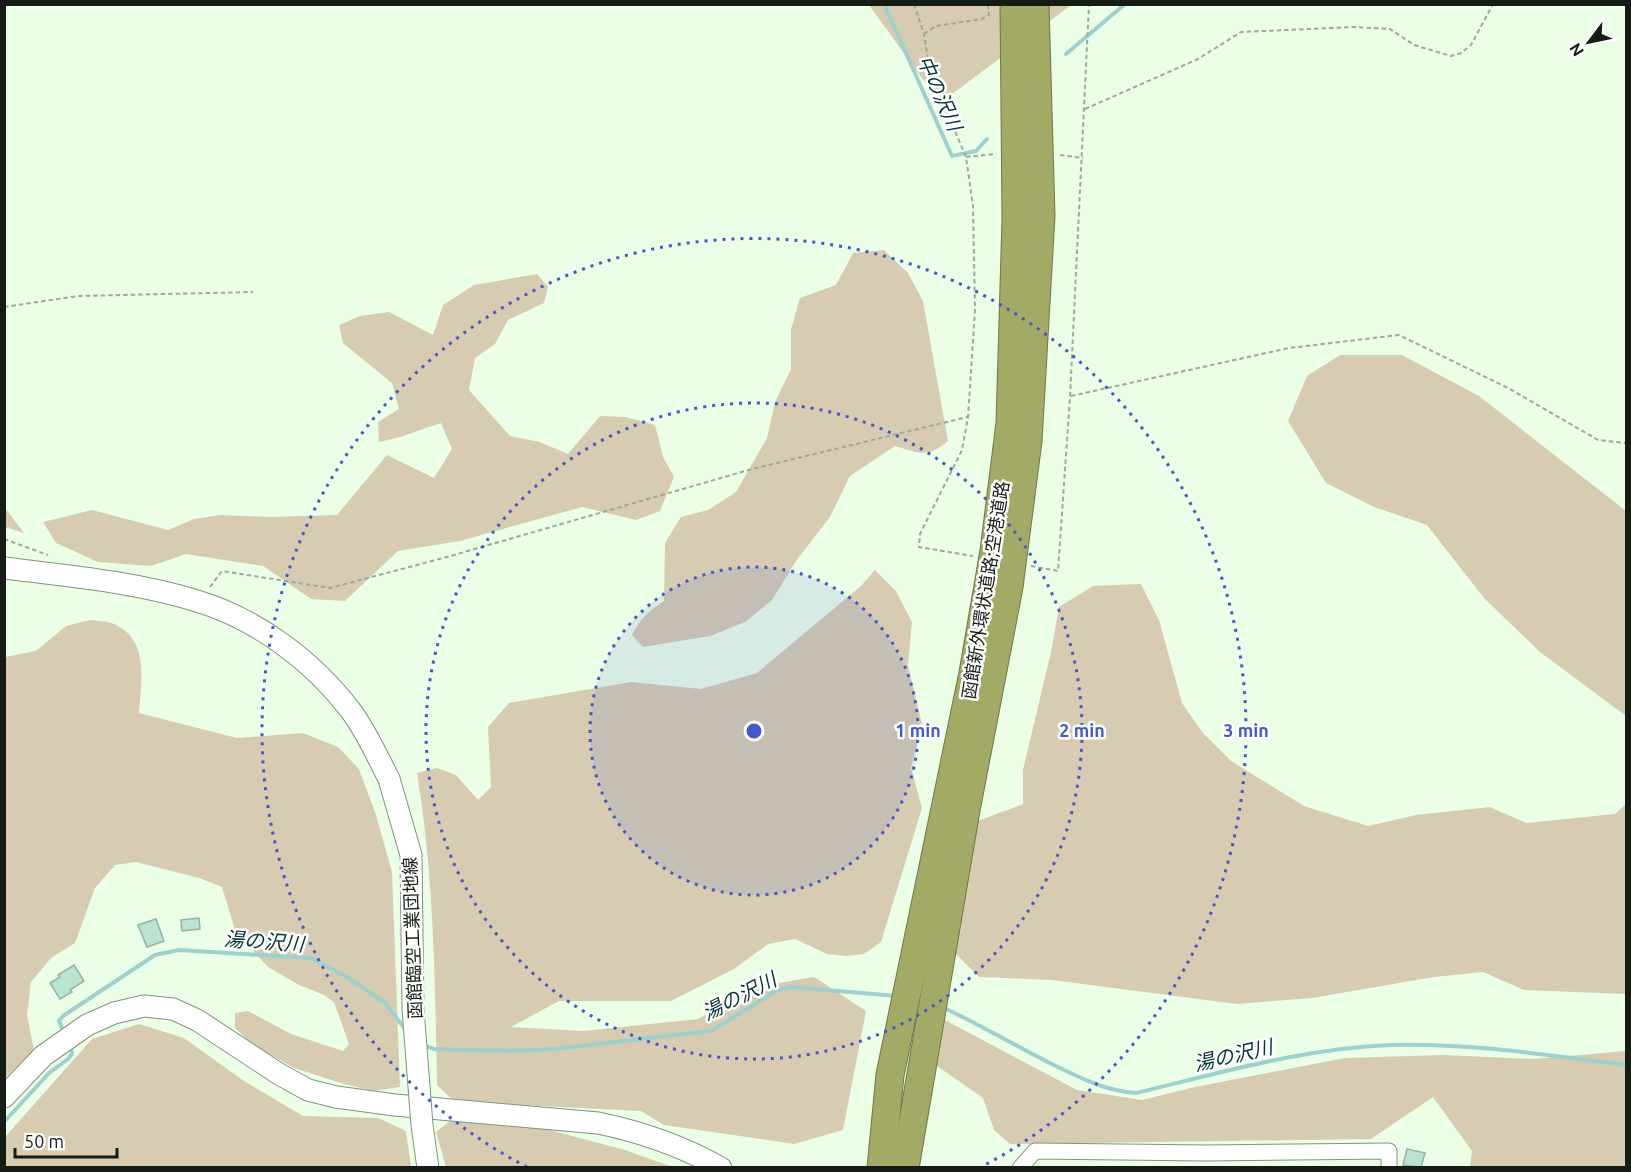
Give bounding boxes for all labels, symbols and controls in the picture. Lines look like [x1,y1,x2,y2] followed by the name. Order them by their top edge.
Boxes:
[1559,12,1619,72] north arrow
[1565,40,1587,60] text: N
[913,52,968,136] water label: 中の沢川
[958,480,1012,700] street label: 函館新外環状道路;空港道路
[895,720,941,740] text: 1 min
[1059,720,1105,740] text: 2 min
[1223,720,1269,740] text: 3 min
[744,721,764,741] centre of rings
[399,857,425,1019] street label: 函館臨空工業団地線
[223,927,307,955] water label: 湯の沢川
[698,967,782,1024] water label: 湯の沢川
[1191,1034,1277,1075] water label: 湯の沢川
[15,1121,117,1159] scale bar
[24,1131,64,1151] text: 50 m

